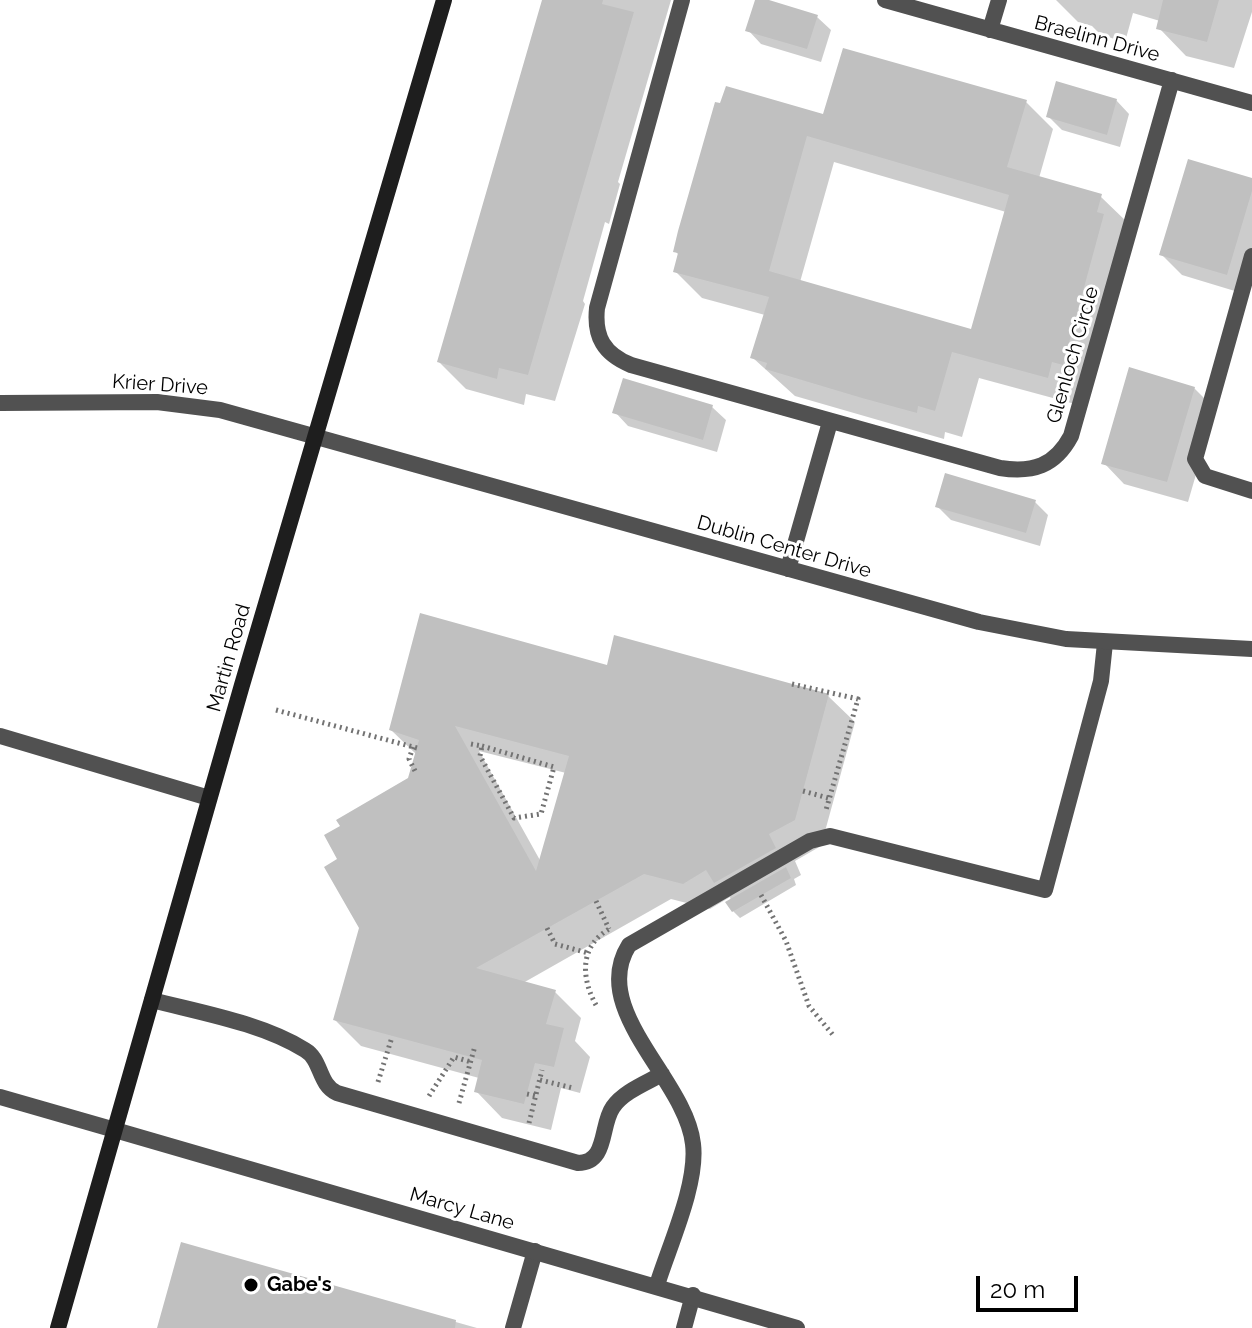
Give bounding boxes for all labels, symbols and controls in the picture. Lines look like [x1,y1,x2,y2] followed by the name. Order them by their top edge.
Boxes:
[1032,11,1162,67] street label: Braelinn Drive
[1042,284,1104,426] street label: Glenloch Circle
[111,370,209,400] street label: Krier Drive
[694,511,874,583] street label: Dublin Center Drive
[202,601,256,715] street label: Martin Road
[407,1183,517,1235] street label: Marcy Lane
[980,1260,1082,1310] scale bar
[267,1273,332,1297] place label: Gabe's
[990,1275,1045,1304] text: 20 m
[242,1276,260,1294] marker: Gabe's

